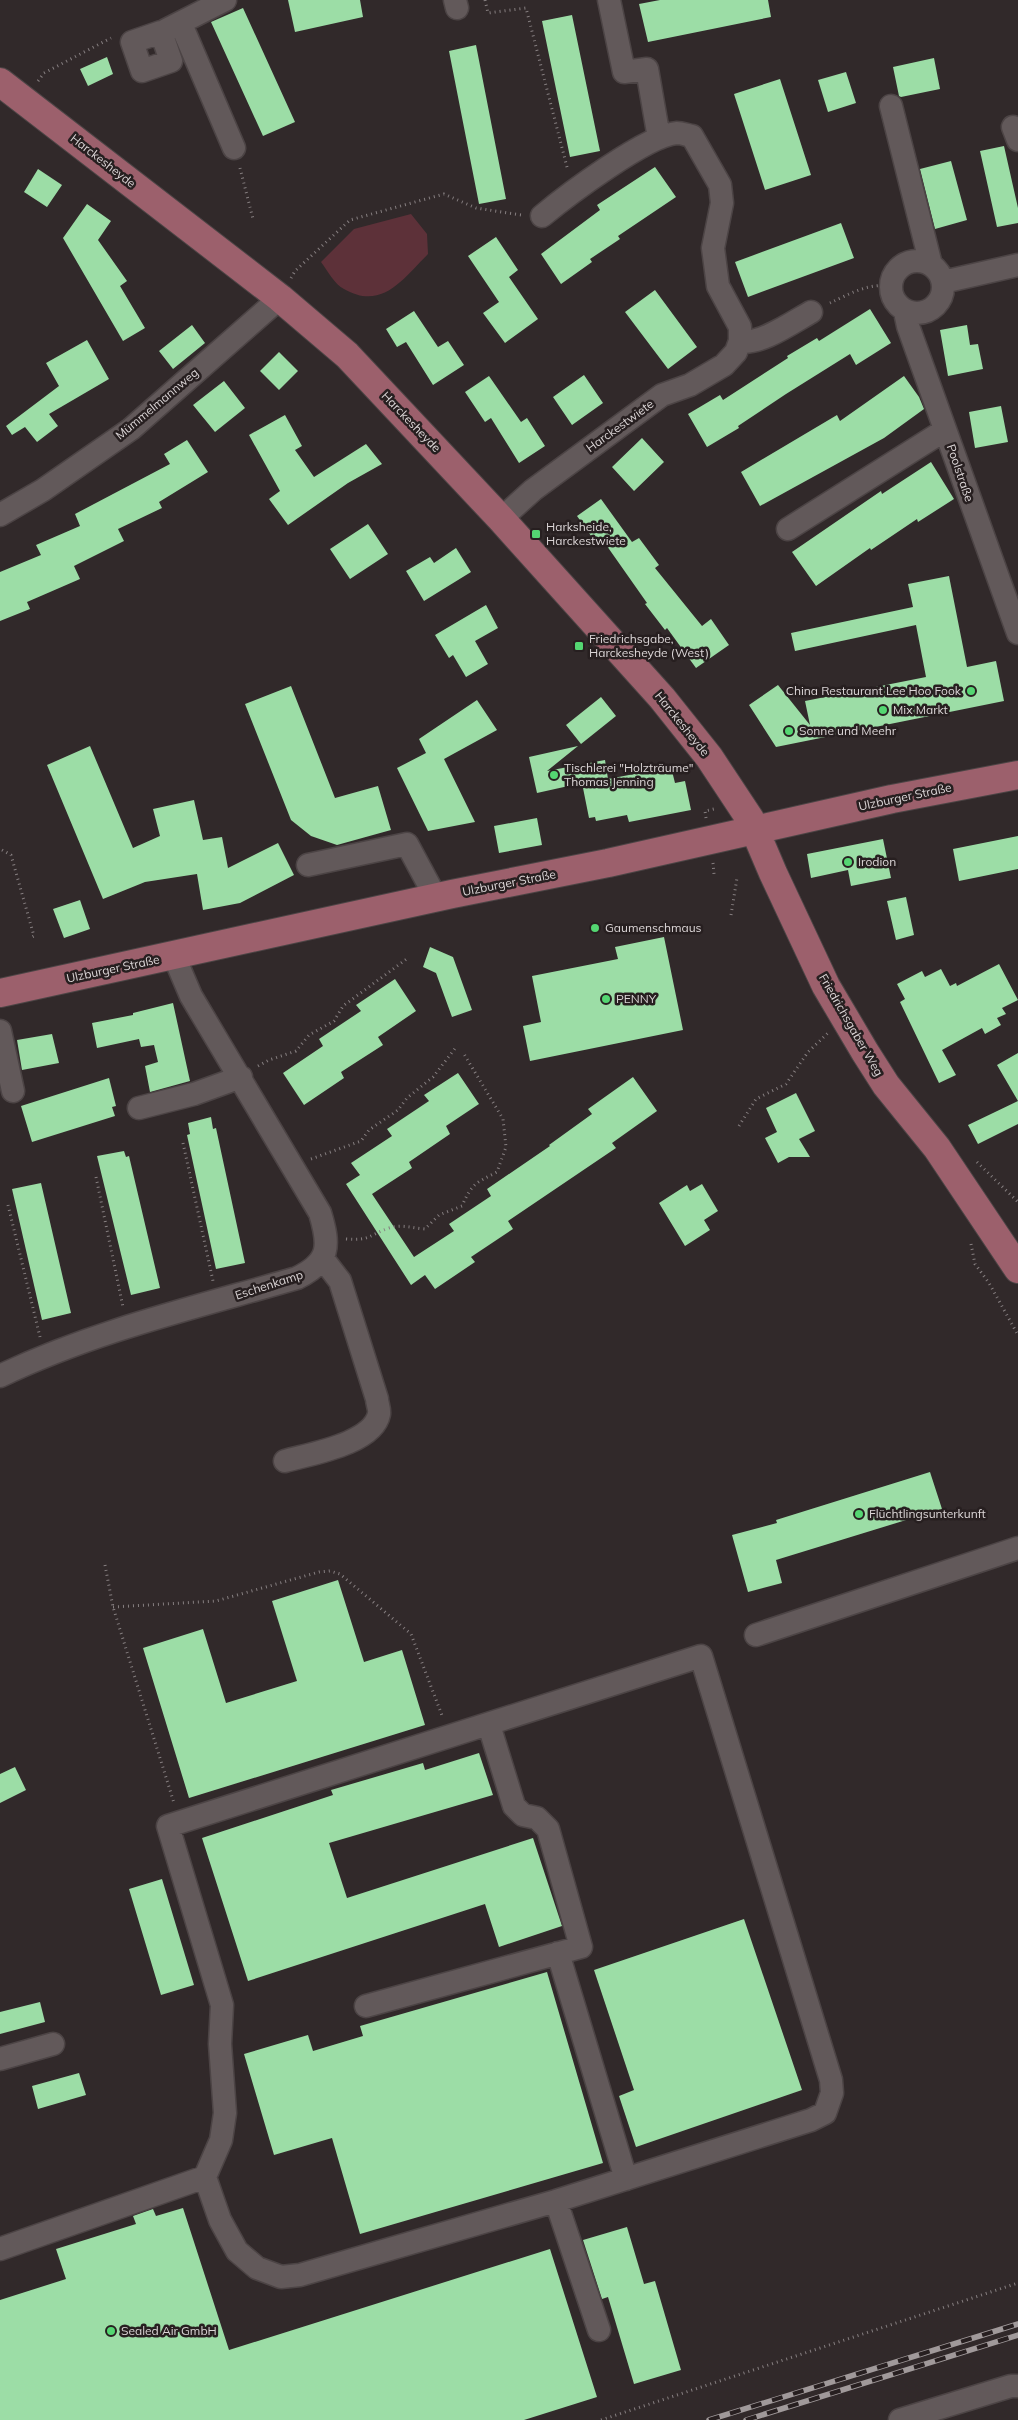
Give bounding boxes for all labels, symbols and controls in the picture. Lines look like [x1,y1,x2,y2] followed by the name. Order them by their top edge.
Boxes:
[68,130,139,191] street label: Harckesheyde
[112,365,201,443] street label: Mümmelmannweg
[379,388,444,455] street label: Harckesheyde
[583,396,656,455] street label: Harckestwiete
[944,442,977,504] street label: Poolstraße
[546,519,626,548] place label: Harksheide, Harckestwiete
[530,528,542,540] marker: Harksheide, Harckestwiete
[589,631,709,660] place label: Friedrichsgabe, Harckesheyde (West)
[573,640,585,652] marker: Friedrichsgabe, Harckesheyde (West)
[786,683,962,698] place label: China Restaurant Lee Hoo Fook
[965,685,977,697] marker: China Restaurant Lee Hoo Fook
[652,688,713,759] street label: Harckesheyde
[893,702,948,717] place label: Mix Markt
[877,704,889,716] marker: Mix Markt
[799,723,897,738] place label: Sonne und Meehr
[783,725,795,737] marker: Sonne und Meehr
[564,760,694,789] place label: Tischlerei "Holzträume" Thomas Jenning
[548,769,560,781] marker: Tischlerei "Holzträume" Thomas Jenning
[857,779,953,814] street label: Ulzburger Straße
[858,854,896,869] place label: Irodion
[842,856,854,868] marker: Irodion
[461,866,557,899] street label: Ulzburger Straße
[605,920,702,935] place label: Gaumenschmaus
[589,922,601,934] marker: Gaumenschmaus
[65,951,161,986] street label: Ulzburger Straße
[816,971,887,1079] street label: Friedrichsgaber Weg
[616,991,657,1006] place label: PENNY
[600,993,612,1005] marker: PENNY
[233,1266,305,1303] street label: Eschenkamp
[869,1506,986,1521] place label: Flüchtlingsunterkunft
[853,1508,865,1520] marker: Flüchtlingsunterkunft
[121,2323,217,2338] place label: Sealed Air GmbH
[105,2325,117,2337] marker: Sealed Air GmbH

